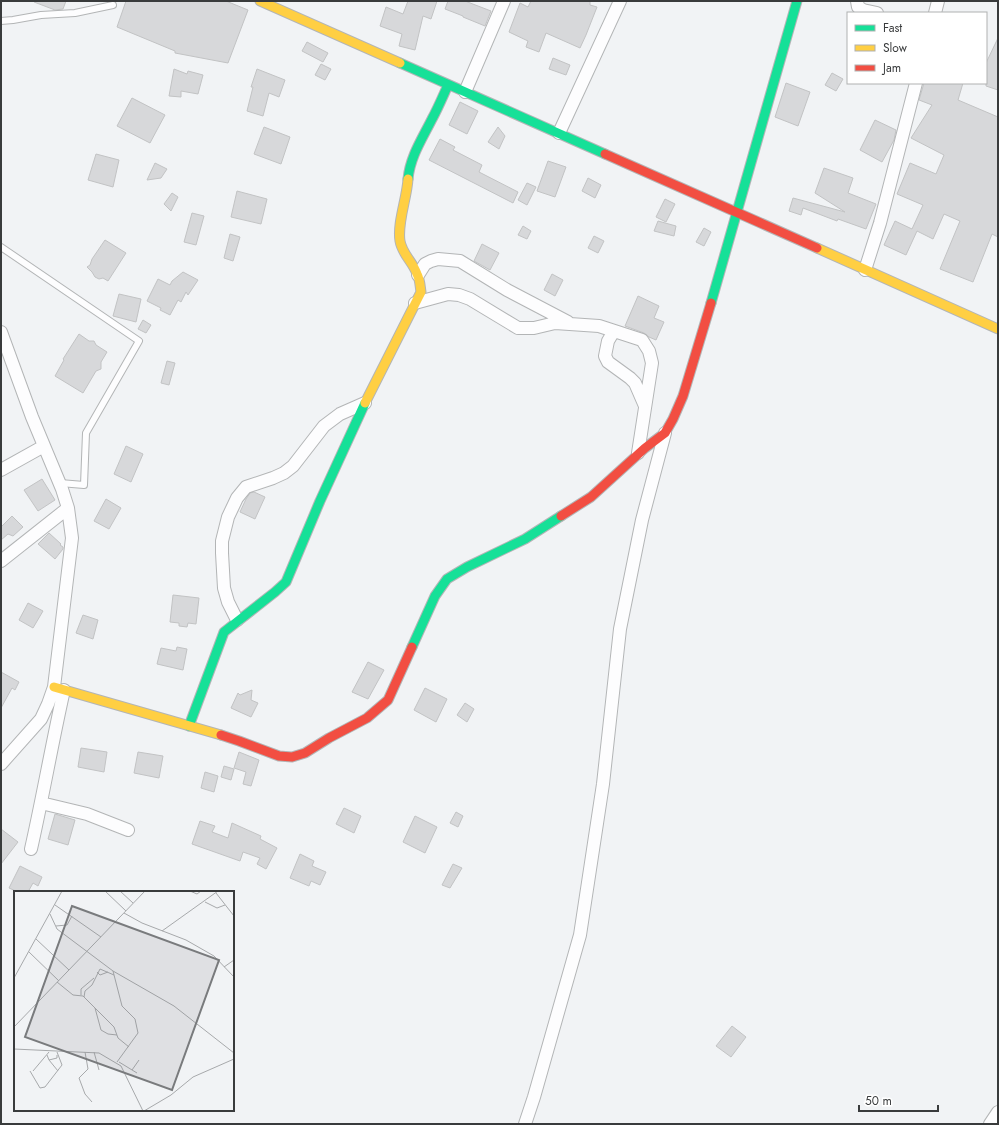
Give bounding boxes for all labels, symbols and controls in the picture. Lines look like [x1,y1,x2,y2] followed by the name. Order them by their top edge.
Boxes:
[847,12,987,84] legend
[883,19,902,37] text: Fast
[883,39,908,57] text: Slow
[881,59,901,77] text: Jam
[14,891,234,1111] inset map
[859,1087,938,1113] scale bar
[865,1092,892,1110] text: 50 m

